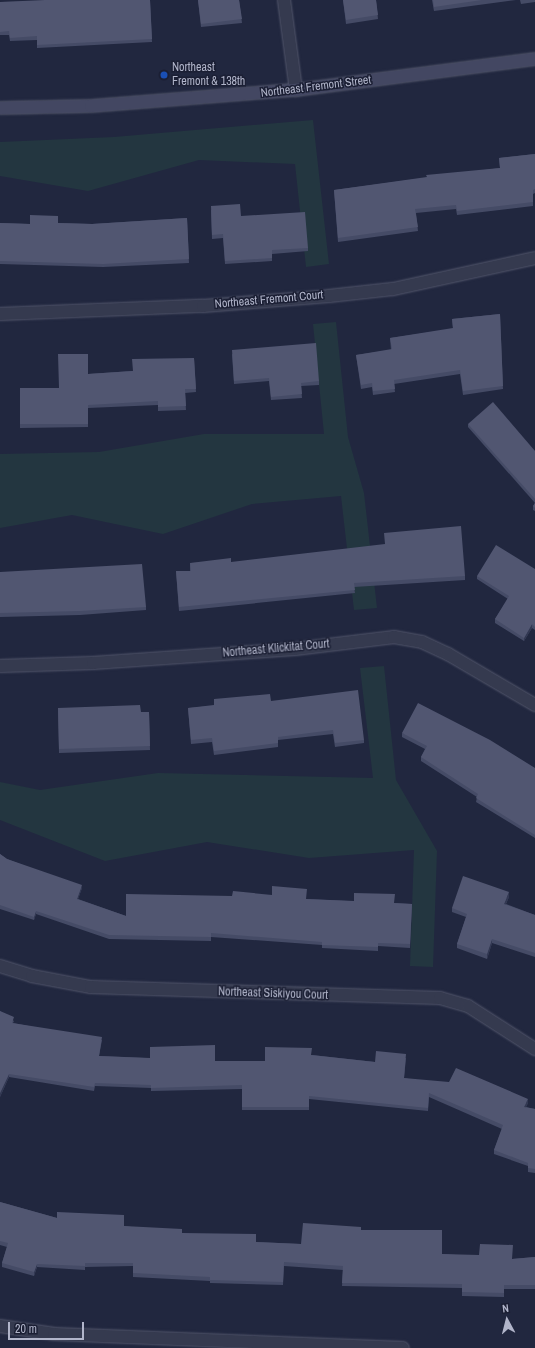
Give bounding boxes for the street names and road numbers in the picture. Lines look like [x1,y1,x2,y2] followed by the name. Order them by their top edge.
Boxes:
[260,73,372,101] street label: Northeast Fremont Street
[214,288,324,312] street label: Northeast Fremont Court
[222,637,330,661] street label: Northeast Klickitat Court
[218,985,328,1003] street label: Northeast Siskiyou Court

